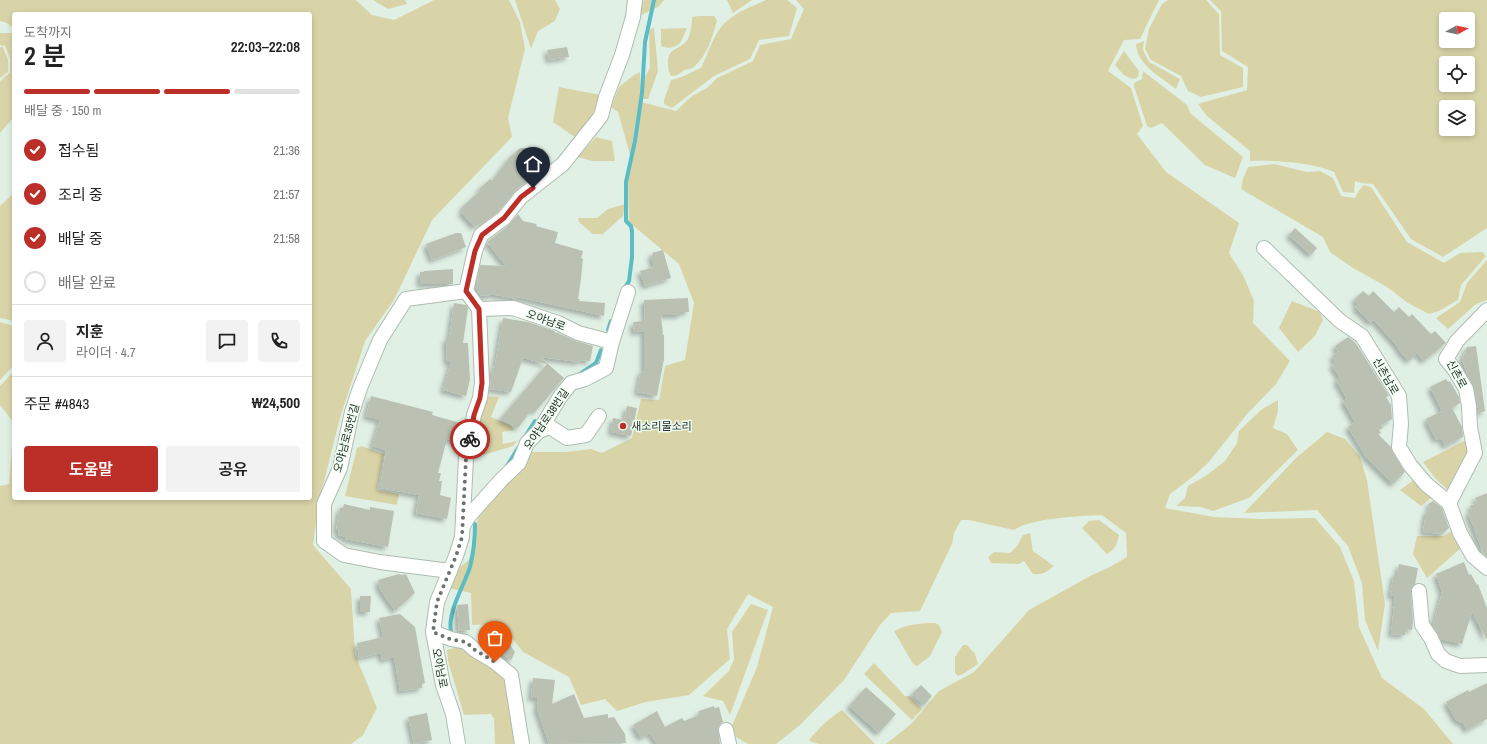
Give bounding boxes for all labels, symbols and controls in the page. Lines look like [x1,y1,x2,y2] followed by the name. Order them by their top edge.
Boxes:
[1439,12,1475,48] north arrow
[1439,12,1475,136] map controls
[24,24,72,41] text: 도착까지
[231,36,300,57] text: 22:03–22:08
[24,38,66,73] text: 2 분
[1439,56,1475,92] button: locate
[1439,100,1475,136] button: layers
[24,102,101,119] text: 배달 중 · 150 m
[24,139,46,161] icon: check
[58,140,99,161] text: 접수됨
[273,142,300,159] text: 21:36
[516,147,550,188] pin
[522,153,544,175] icon: home
[24,183,46,205] icon: check
[58,184,103,205] text: 조리 중
[273,186,300,203] text: 21:57
[24,227,46,249] icon: check
[58,228,103,249] text: 배달 중
[273,230,300,247] text: 21:58
[58,272,117,293] text: 배달 완료
[525,306,567,334] street label: 오야남로
[24,320,66,362] button: person
[206,320,248,362] button: chat
[258,320,300,362] button: phone
[76,321,104,342] text: 지훈
[76,344,136,361] text: 라이더 · 4.7
[1370,355,1402,397] street label: 신촌남로
[1444,357,1470,391] street label: 신촌로
[520,386,572,452] street label: 오야남로38번길
[252,392,300,413] text: ₩24,500
[24,393,89,414] text: 주문 #4843
[330,402,362,474] street label: 오야남로35번길
[450,419,490,459] courier
[631,419,692,433] place label: 새소리물소리
[618,421,628,431] marker: 새소리물소리
[459,428,481,450] icon: bike
[24,446,158,492] button: 도움말
[166,446,300,492] button: 공유
[478,621,512,662] pin
[484,627,506,649] icon: bag
[429,647,451,689] street label: 오야남로

